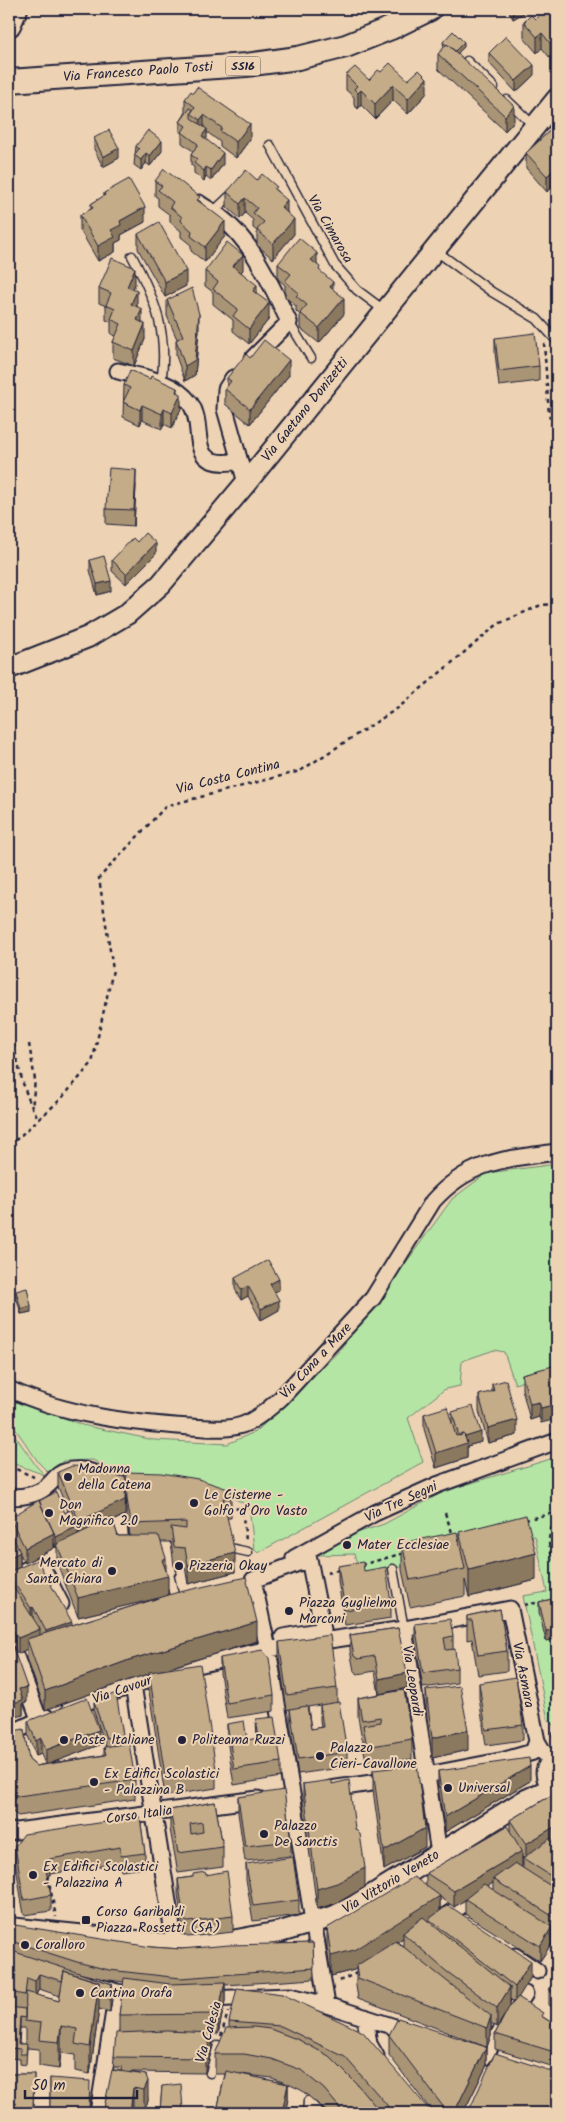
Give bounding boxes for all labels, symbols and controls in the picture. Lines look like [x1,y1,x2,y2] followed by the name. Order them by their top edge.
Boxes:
[62,56,214,88] street label: Via Francesco Paolo Tosti
[226,56,260,76] road number: SS16
[301,191,359,267] street label: Via Cimarosa
[256,353,354,467] street label: Via Gaetano Donizetti
[174,753,282,801] street label: Via Costa Contina
[275,1317,358,1404] street label: Via Cona a Mare
[78,1458,151,1496] place label: Madonna della Catena
[62,1471,74,1483] marker: Madonna della Catena
[361,1475,442,1528] street label: Via Tre Segni
[204,1484,307,1522] place label: Le Cisterne - Golfo d’Oro Vasto
[59,1494,138,1532] place label: Don Magnifico 2.0
[188,1497,200,1509] marker: Le Cisterne - Golfo d’Oro Vasto
[43,1507,55,1519] marker: Don Magnifico 2.0
[357,1534,450,1556] place label: Mater Ecclesiae
[341,1539,353,1551] marker: Mater Ecclesiae
[26,1552,103,1590] place label: Mercato di Santa Chiara
[189,1555,267,1577] place label: Pizzeria Okay
[173,1560,185,1572] marker: Pizzeria Okay
[106,1565,118,1577] marker: Mercato di Santa Chiara
[299,1592,397,1630] place label: Piazza Guglielmo Marconi
[283,1605,295,1617] marker: Piazza Guglielmo Marconi
[506,1640,540,1710] street label: Via Asmara
[396,1644,429,1719] street label: Via Leopardi
[89,1669,156,1710] street label: Via Cavour
[74,1729,155,1751] place label: Poste Italiane
[192,1729,286,1751] place label: Politeama Ruzzi
[58,1734,70,1746] marker: Poste Italiane
[176,1734,188,1746] marker: Politeama Ruzzi
[330,1737,417,1775] place label: Palazzo Cieri-Cavallone
[314,1750,326,1762] marker: Palazzo Cieri-Cavallone
[104,1763,220,1801] place label: Ex Edifici Scolastici - Palazzina B
[88,1776,100,1788] marker: Ex Edifici Scolastici - Palazzina B
[458,1777,511,1799] place label: Universal
[442,1782,454,1794] marker: Universal
[104,1799,174,1831] street label: Corso Italia
[274,1815,337,1853] place label: Palazzo De Sanctis
[258,1828,270,1840] marker: Palazzo De Sanctis
[338,1844,444,1920] street label: Via Vittorio Veneto
[43,1856,159,1894] place label: Ex Edifici Scolastici - Palazzina A
[27,1869,39,1881] marker: Ex Edifici Scolastici - Palazzina A
[96,1901,220,1939] place label: Corso Garibaldi Piazza Rossetti (5A)
[80,1914,92,1926] marker: Corso Garibaldi Piazza Rossetti (5A)
[35,1934,85,1956] place label: Coralloro
[19,1939,31,1951] marker: Coralloro
[90,1982,172,2004] place label: Cantina Orafa
[74,1987,86,1999] marker: Cantina Orafa
[190,1998,228,2066] street label: Via Calesia
[25,2067,138,2099] scale bar
[32,2074,66,2098] text: 50 m

